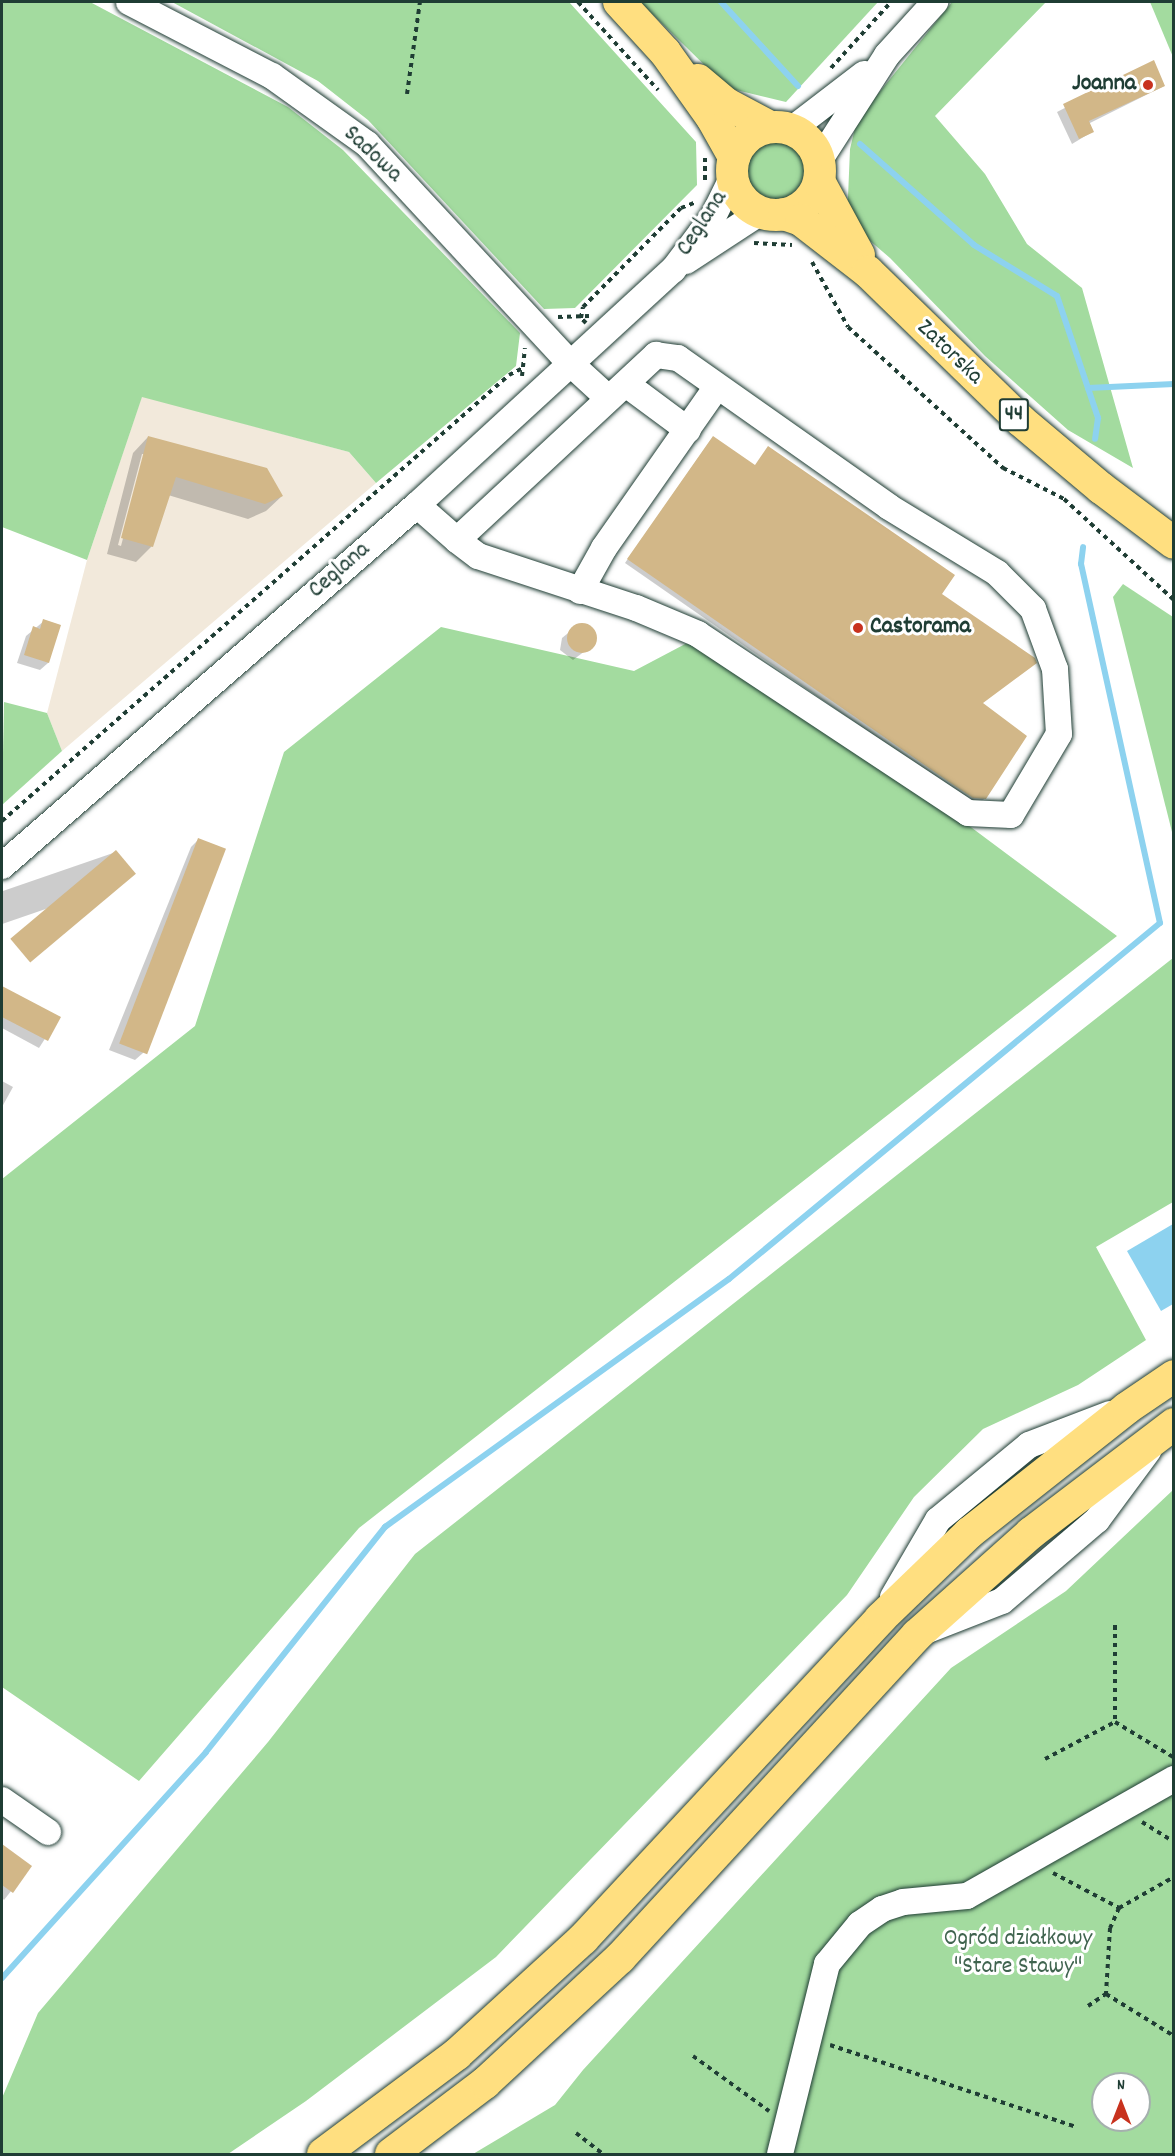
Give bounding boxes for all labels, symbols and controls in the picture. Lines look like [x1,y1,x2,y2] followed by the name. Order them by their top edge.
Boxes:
[1072,71,1136,99] place label: Joanna
[1141,78,1155,92] marker: Joanna
[336,120,408,190] street label: Sadowa
[671,186,735,262] street label: Ceglana
[910,314,988,392] street label: Zatorska
[998,396,1030,434] road number: 44
[303,536,377,606] street label: Ceglana
[870,614,971,642] place label: Castorama
[851,621,865,635] marker: Castorama
[944,1926,1092,1982] park label: Ogród działkowy "Stare Stawy"
[1091,2072,1151,2132] north arrow
[1117,2074,1125,2097] text: N

